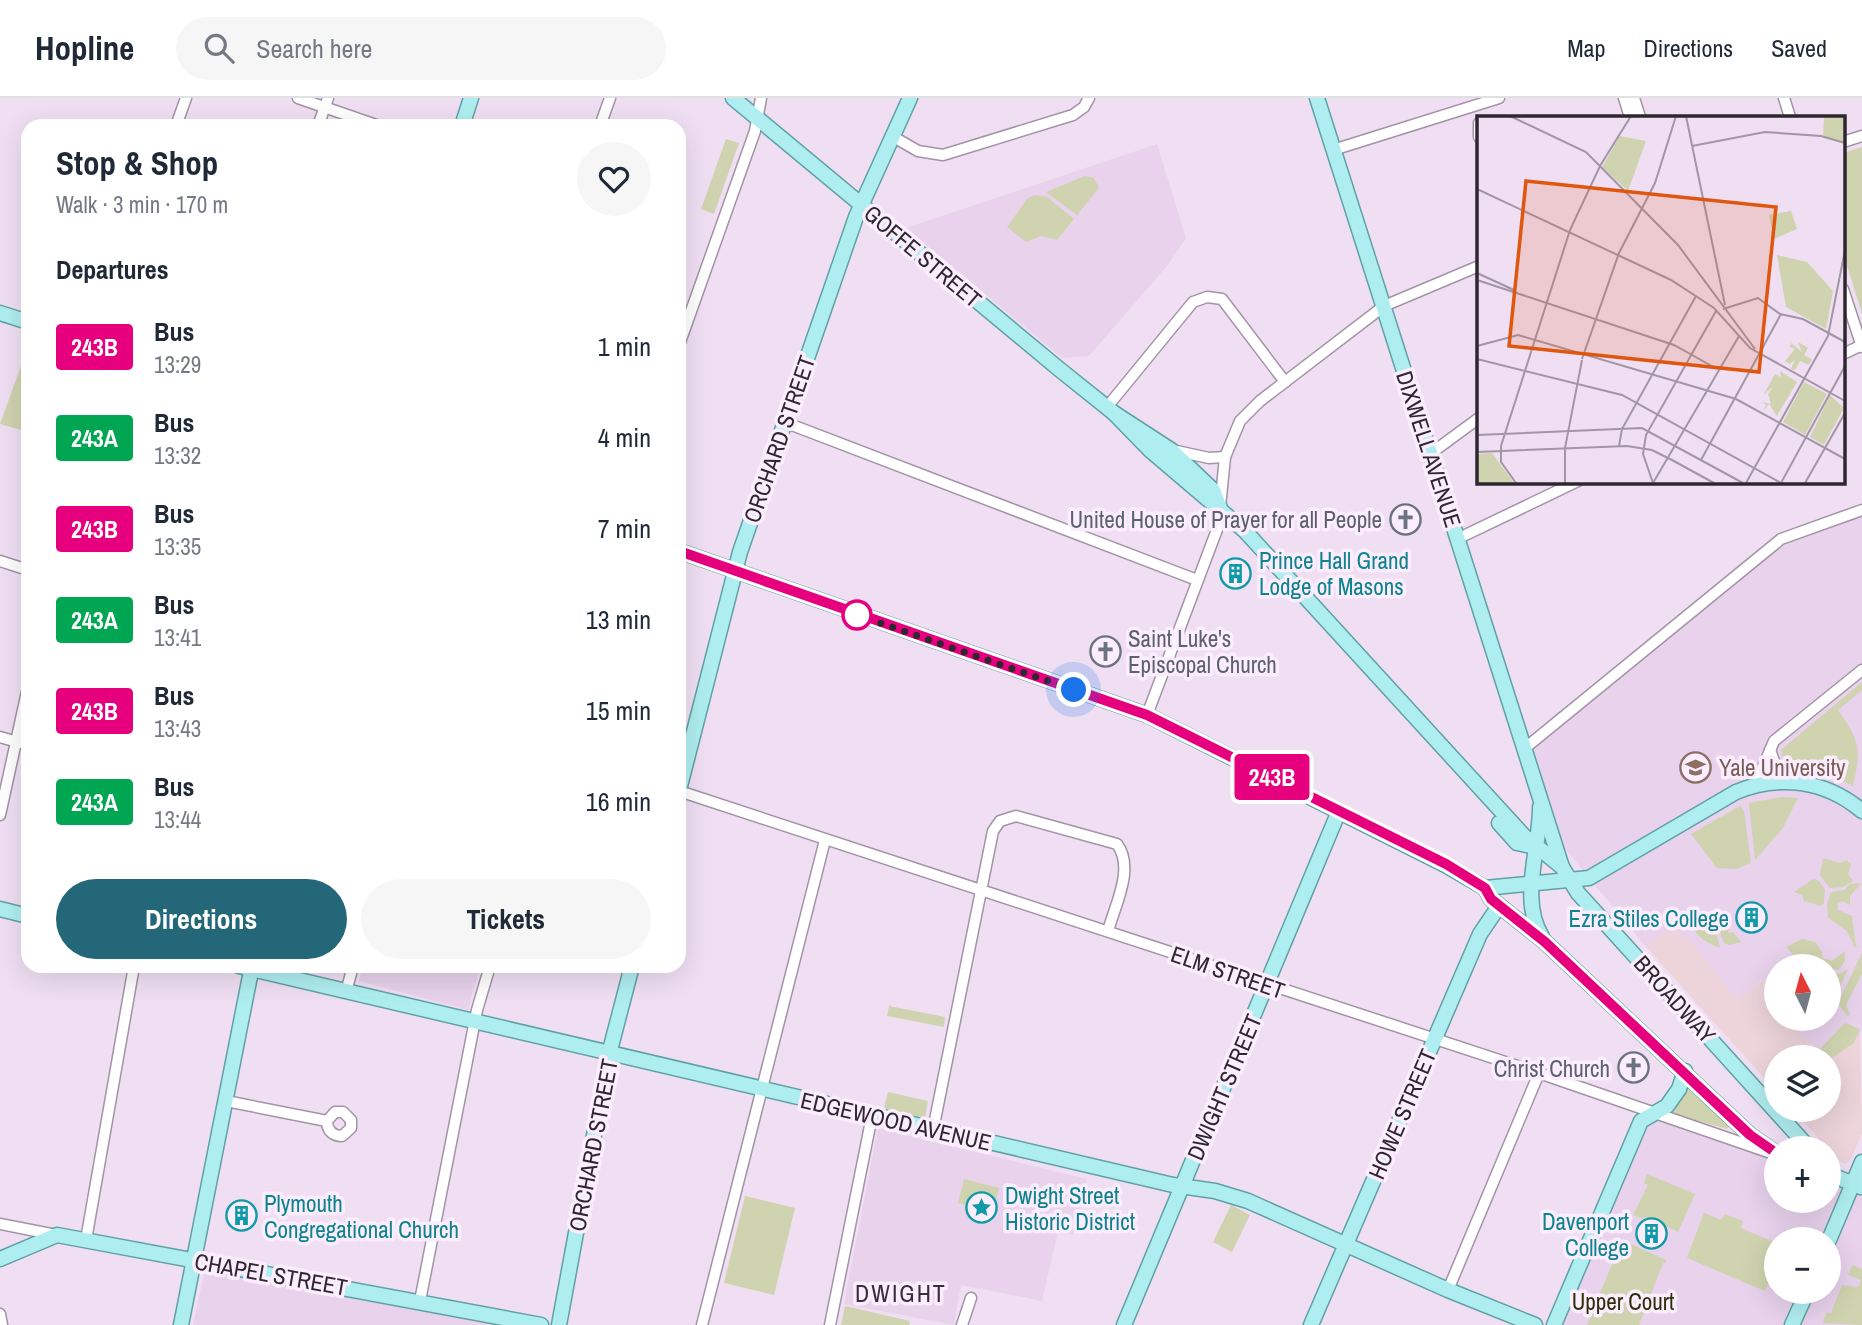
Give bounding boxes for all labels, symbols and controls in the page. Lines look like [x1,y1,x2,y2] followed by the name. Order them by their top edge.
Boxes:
[176,17,666,80] search box
[35,26,134,70] text: Hopline
[200,29,238,67] icon: search
[256,31,372,66] text: Search here
[1567,32,1605,64] text: Map
[1643,32,1733,64] text: Directions
[1771,32,1827,64] text: Saved
[1477,116,1844,483] inset map
[56,141,218,185] text: Stop & Shop
[577,142,651,216] button: heart
[56,189,228,220] text: Walk · 3 min · 170 m
[858,198,989,315] street label: GOFFE STREET
[56,252,169,287] text: Departures
[154,314,194,349] text: Bus
[598,329,651,364] text: 1 min
[71,331,118,363] text: 243B
[154,349,201,380] text: 13:29
[736,351,822,527] street label: ORCHARD STREET
[1389,367,1469,531] street label: DIXWELL AVENUE
[154,405,194,440] text: Bus
[598,420,651,455] text: 4 min
[71,422,118,454] text: 243A
[154,440,201,471] text: 13:32
[154,496,194,531] text: Bus
[1388,502,1422,536] church icon: United House of Prayer for all People
[1070,504,1382,535] place label: United House of Prayer for all People
[598,511,651,546] text: 7 min
[71,513,118,545] text: 243B
[154,531,201,562] text: 13:35
[1259,545,1409,602] place label: Prince Hall Grand Lodge of Masons
[1219,556,1253,590] building icon: Prince Hall Grand Lodge of Masons
[154,587,194,622] text: Bus
[842,600,872,630] unlabelled marker
[586,602,651,637] text: 13 min
[71,604,118,636] text: 243A
[154,622,201,653] text: 13:41
[1128,623,1277,680] place label: Saint Luke's Episcopal Church
[1088,634,1122,668] church icon: Saint Luke's Episcopal Church
[1056,672,1091,707] your location
[154,678,194,713] text: Bus
[586,693,651,728] text: 15 min
[71,695,118,727] text: 243B
[154,713,201,744] text: 13:43
[1679,750,1713,784] school or university icon: Yale University
[1719,752,1846,783] place label: Yale University
[1223,754,1321,800] line badge: 243B
[1248,761,1296,793] text: 243B
[154,769,194,804] text: Bus
[586,784,651,819] text: 16 min
[71,786,118,818] text: 243A
[154,804,201,835] text: 13:44
[56,879,347,959] button: Directions
[361,879,651,959] button: Tickets
[1735,901,1769,935] building icon: Ezra Stiles College
[1569,903,1729,934] place label: Ezra Stiles College
[1167,938,1289,1006] street label: ELM STREET
[1627,949,1723,1050] street label: BROADWAY
[1764,954,1841,1031] north arrow
[1764,954,1841,1304] map controls
[1179,1009,1269,1165] street label: DWIGHT STREET
[1361,1044,1443,1184] street label: HOWE STREET
[1764,1045,1841,1122] button: layers
[1616,1051,1650,1085] church icon: Christ Church
[1494,1053,1610,1084] place label: Christ Church
[561,1056,625,1234] street label: ORCHARD STREET
[798,1084,994,1158] street label: EDGEWOOD AVENUE
[1764,1136,1841,1213] button: +
[1005,1180,1135,1237] place label: Dwight Street Historic District
[264,1188,459,1245] place label: Plymouth Congregational Church
[965,1191,999,1225] place icon: Dwight Street Historic District
[224,1199,258,1233] building icon: Plymouth Congregational Church
[1542,1206,1629,1263] place label: Davenport College
[1635,1217,1669,1251] building icon: Davenport College
[1764,1227,1841,1304] button: −
[192,1245,350,1303] street label: CHAPEL STREET
[855,1277,947,1309] district label: DWIGHT
[1572,1286,1674,1317] park label: Upper Court

